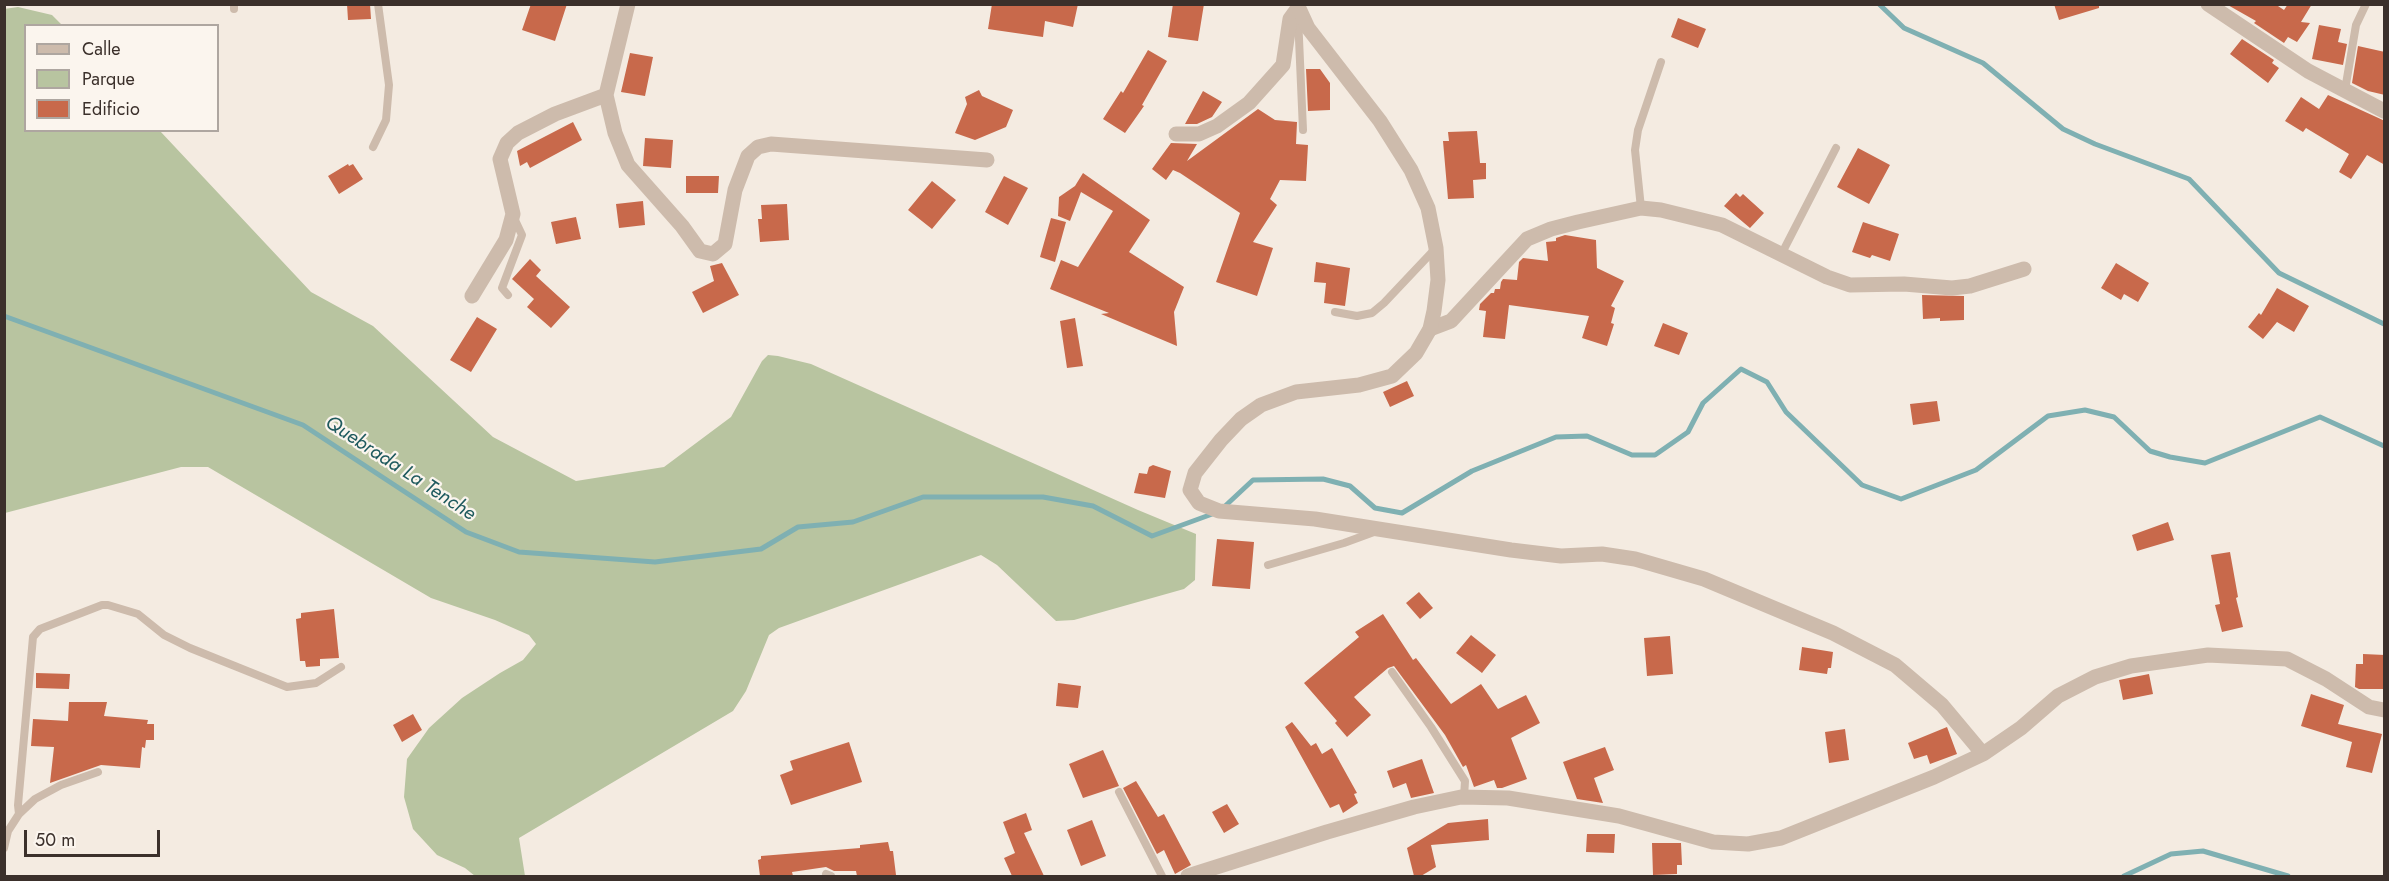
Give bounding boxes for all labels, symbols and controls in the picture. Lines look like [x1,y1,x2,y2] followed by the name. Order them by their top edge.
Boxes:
[24,24,219,132] legend
[82,36,121,62] text: Calle
[82,66,135,92] text: Parque
[82,96,140,122] text: Edificio
[320,411,480,527] water label: Quebrada La Tenche
[27,818,164,856] scale bar
[35,827,75,853] text: 50 m

